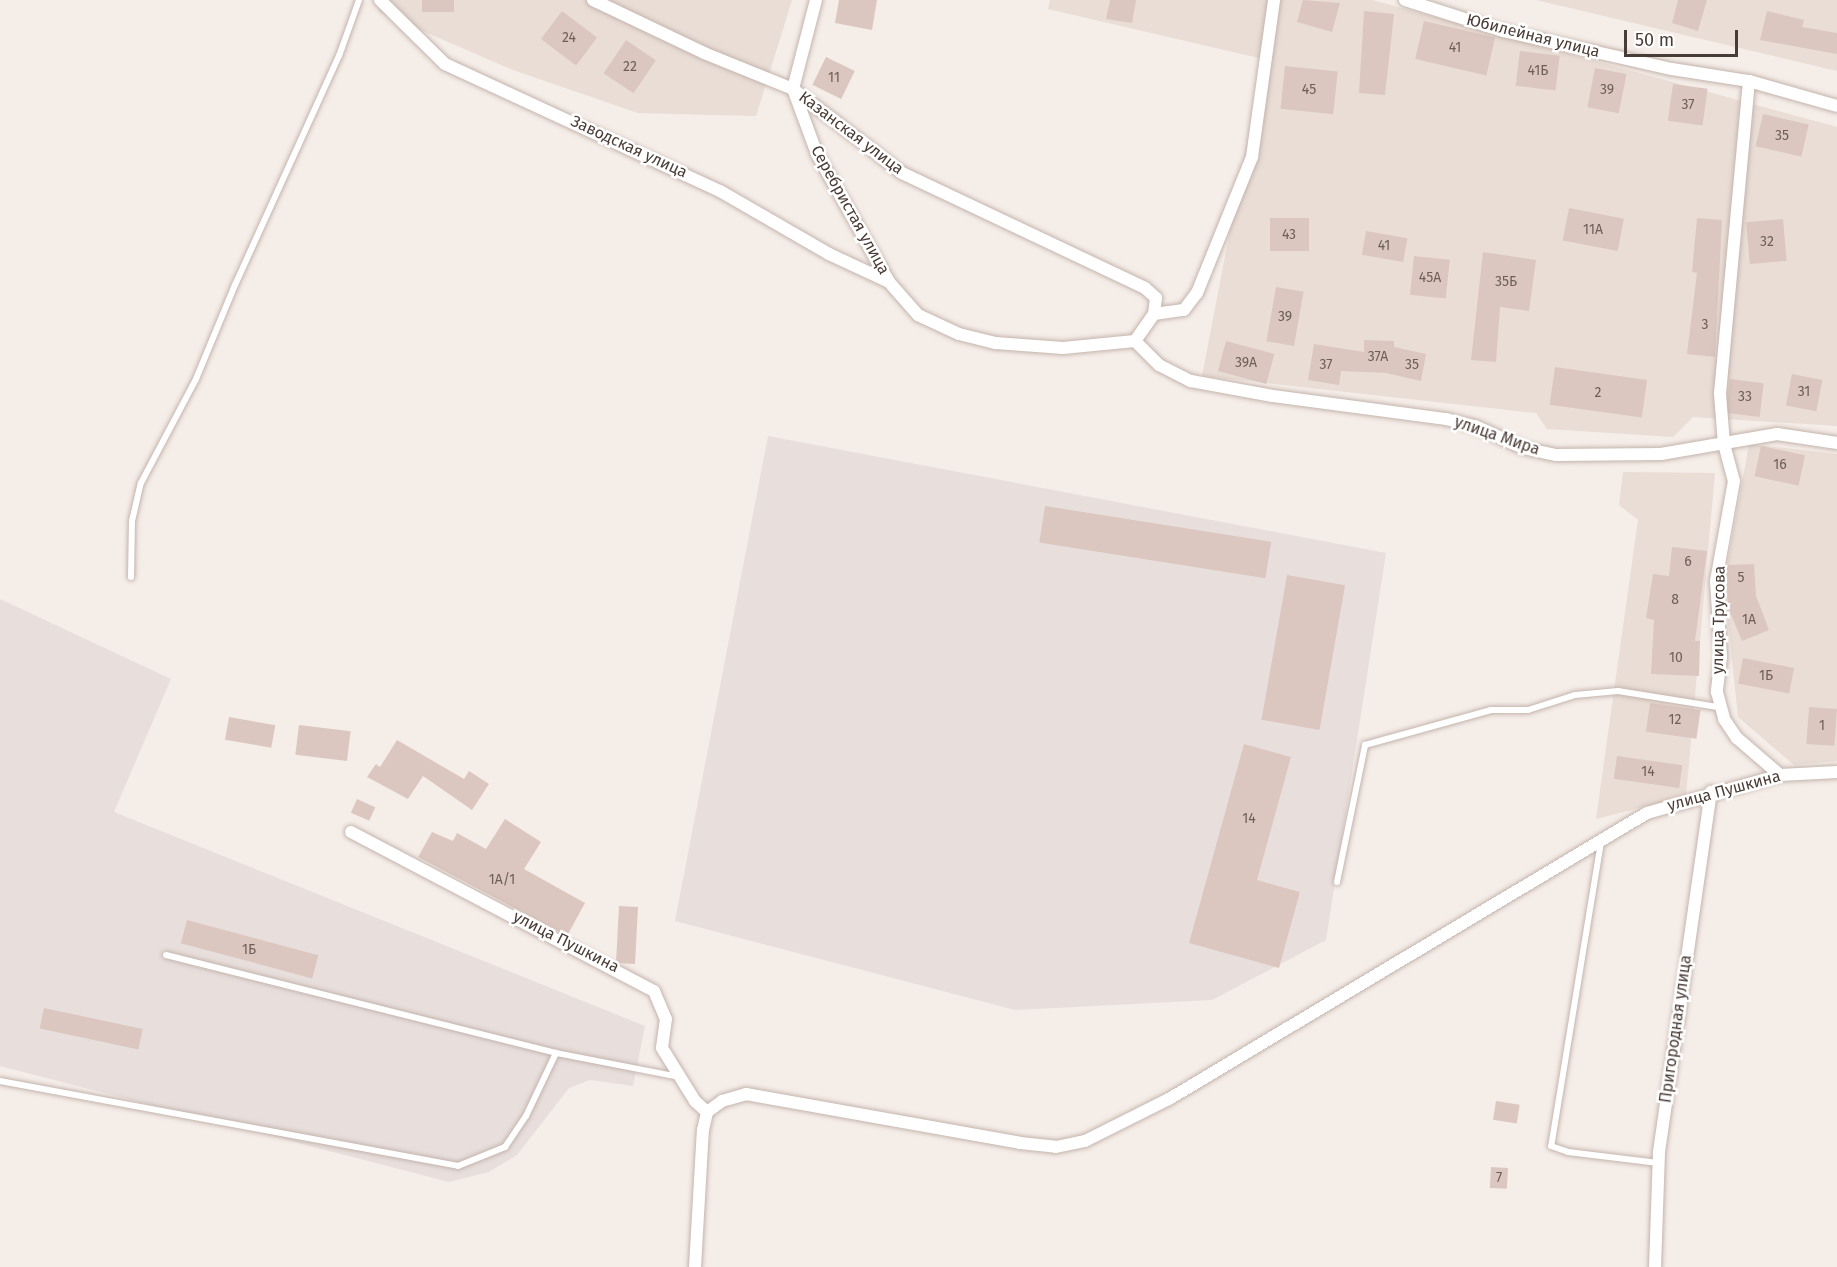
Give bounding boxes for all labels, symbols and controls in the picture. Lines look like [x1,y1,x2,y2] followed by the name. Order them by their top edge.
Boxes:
[1464,10,1602,62] street label: Юбилейная улица
[1627,18,1741,56] scale bar
[1635,29,1674,51] text: 50 m
[562,30,576,46] house number: 24
[1449,40,1461,56] house number: 41
[623,59,637,75] house number: 22
[1528,63,1548,79] house number: 41Б
[828,70,840,86] house number: 11
[1302,82,1316,98] house number: 45
[1600,82,1614,98] house number: 39
[795,87,907,179] street label: Казанская улица
[1681,97,1695,113] house number: 37
[568,112,690,182] street label: Заводская улица
[1775,128,1789,144] house number: 35
[807,142,893,278] street label: Серебристая улица
[1583,222,1603,238] house number: 11А
[1282,227,1296,243] house number: 43
[1760,234,1774,250] house number: 32
[1378,238,1390,254] house number: 41
[1419,270,1441,286] house number: 45А
[1495,274,1517,290] house number: 35Б
[1278,309,1292,325] house number: 39
[1702,317,1708,333] house number: 3
[1368,349,1388,365] house number: 37А
[1235,355,1257,371] house number: 39А
[1319,357,1333,373] house number: 37
[1405,357,1419,373] house number: 35
[1798,384,1810,400] house number: 31
[1595,385,1601,401] house number: 2
[1738,389,1752,405] house number: 33
[1452,412,1542,460] street label: улица Мира
[1773,457,1787,473] house number: 16
[1684,554,1692,570] house number: 6
[1708,566,1730,674] street label: улица Трусова
[1737,570,1745,586] house number: 5
[1671,592,1679,608] house number: 8
[1742,612,1756,628] house number: 1А
[1669,650,1683,666] house number: 10
[1759,668,1773,684] house number: 1Б
[1669,712,1681,728] house number: 12
[1819,718,1825,734] house number: 1
[1641,764,1655,780] house number: 14
[1665,767,1783,815] street label: улица Пушкина
[1242,811,1256,827] house number: 14
[489,872,515,888] house number: 1А/1
[510,907,622,977] street label: улица Пушкина
[242,942,256,958] house number: 1Б
[1656,954,1696,1104] street label: Пригородная улица
[1496,1170,1502,1186] house number: 7

